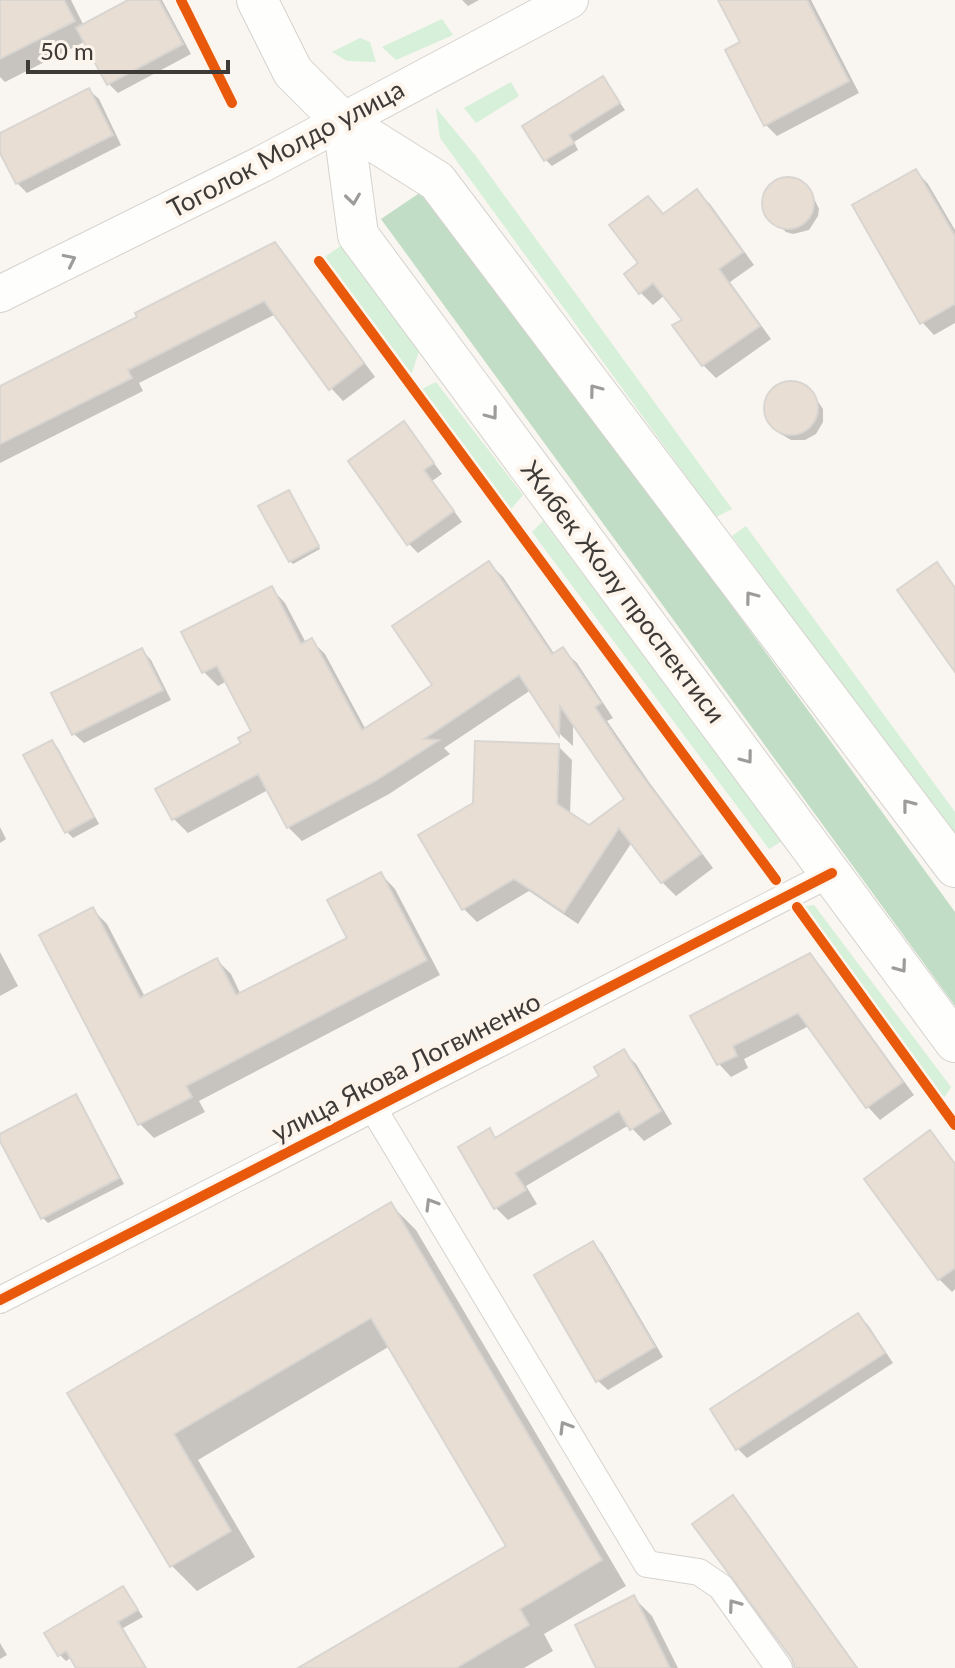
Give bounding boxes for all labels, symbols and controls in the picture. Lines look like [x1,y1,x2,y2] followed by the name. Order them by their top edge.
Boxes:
[28,24,228,74] scale bar
[40,36,94,65] text: 50 m
[162,72,409,224] street label: Тоголок Молдо улица
[344,192,361,206] one-way arrow
[61,254,76,269] one-way arrow
[590,384,604,399] one-way arrow
[482,406,496,420] one-way arrow
[515,454,733,729] street label: Жибек Жолу проспектиси
[747,592,761,606] one-way arrow
[737,749,752,764] one-way arrow
[903,799,917,814] one-way arrow
[891,959,906,973] one-way arrow
[266,984,545,1148] street label: улица Якова Логвиненко
[425,1198,441,1213] one-way arrow
[559,1421,575,1436] one-way arrow
[729,1599,744,1613] one-way arrow

